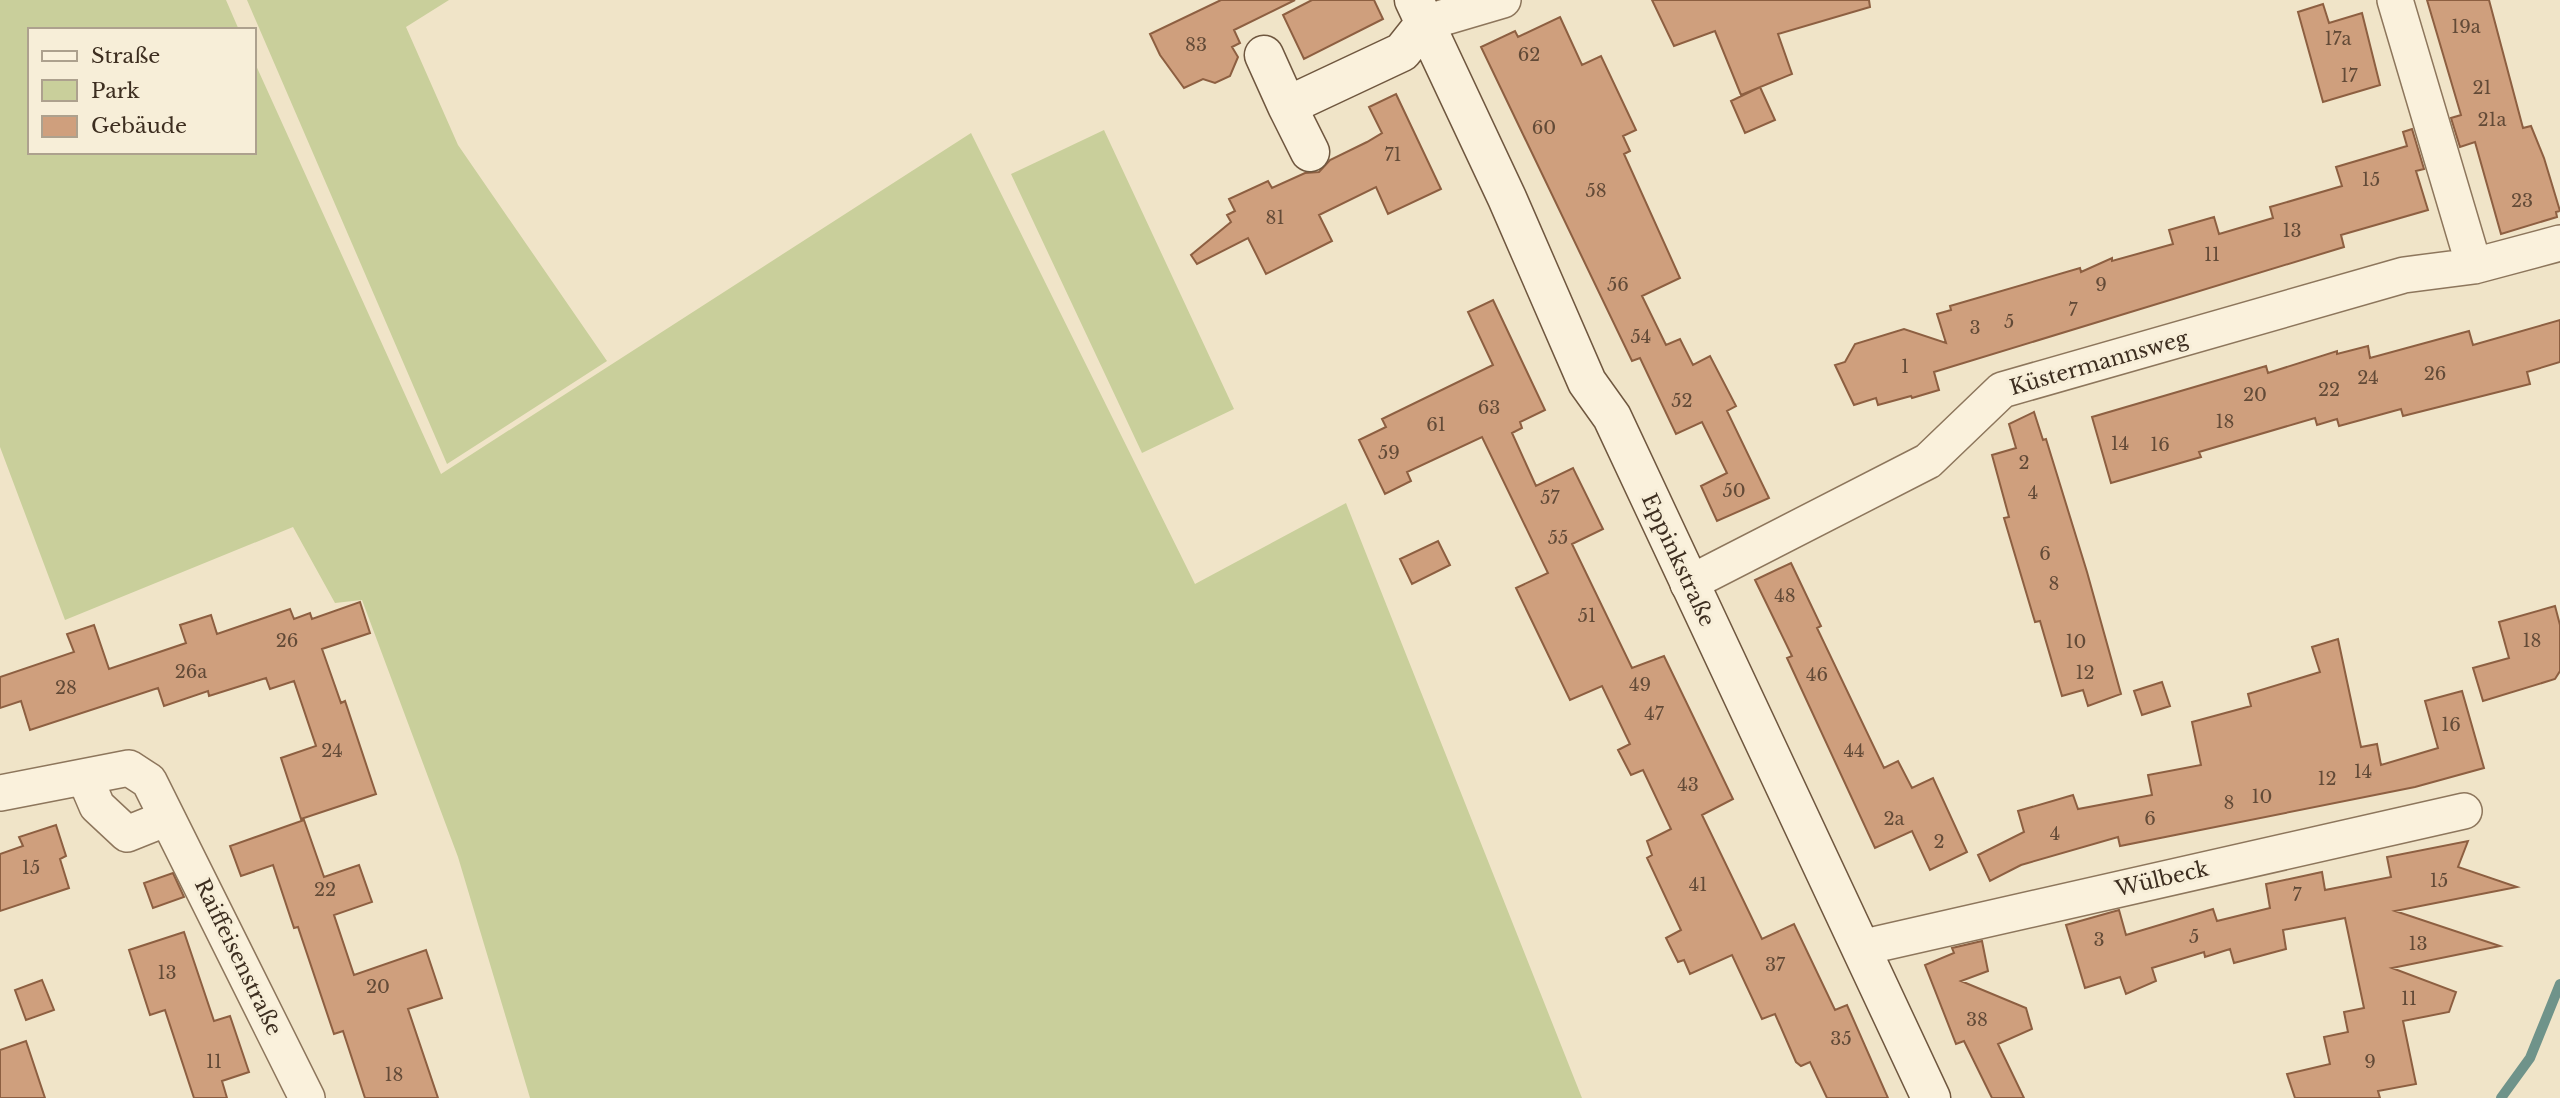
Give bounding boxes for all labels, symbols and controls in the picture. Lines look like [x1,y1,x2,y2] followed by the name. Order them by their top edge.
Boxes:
[2451,16,2481,38] house number: 19a
[28,28,256,154] legend
[2324,28,2352,50] house number: 17a
[1185,34,1207,56] house number: 83
[91,43,160,69] text: Straße
[1518,44,1540,66] house number: 62
[2340,65,2358,87] house number: 17
[2472,77,2492,99] house number: 21
[91,78,140,104] text: Park
[2477,109,2507,131] house number: 21a
[91,113,187,139] text: Gebäude
[1532,117,1556,139] house number: 60
[1384,144,1402,166] house number: 71
[2362,169,2380,191] house number: 15
[1585,180,1607,202] house number: 58
[2511,190,2533,212] house number: 23
[1266,207,1284,229] house number: 81
[2282,220,2302,242] house number: 13
[2204,244,2220,266] house number: 11
[1607,274,1629,296] house number: 56
[2095,274,2107,296] house number: 9
[2068,299,2078,321] house number: 7
[2004,311,2014,333] house number: 5
[1969,317,1981,339] house number: 3
[2007,325,2192,401] street label: Küstermannsweg
[1631,326,1651,348] house number: 54
[1901,356,1909,378] house number: 1
[2424,363,2446,385] house number: 26
[2357,367,2379,389] house number: 24
[2318,379,2340,401] house number: 22
[2243,384,2267,406] house number: 20
[1671,390,1693,412] house number: 52
[1478,397,1500,419] house number: 63
[2216,411,2234,433] house number: 18
[1426,414,1446,436] house number: 61
[2111,433,2129,455] house number: 14
[2150,434,2170,456] house number: 16
[1378,442,1400,464] house number: 59
[2018,452,2030,474] house number: 2
[1722,480,1746,502] house number: 50
[2028,482,2038,504] house number: 4
[1540,487,1561,509] house number: 57
[1636,489,1720,631] street label: Eppinkstraße
[1548,527,1568,549] house number: 55
[2039,543,2051,565] house number: 6
[2049,573,2059,595] house number: 8
[1774,585,1796,607] house number: 48
[1578,605,1596,627] house number: 51
[276,630,298,652] house number: 26
[2523,630,2541,652] house number: 18
[2066,631,2086,653] house number: 10
[175,661,207,683] house number: 26a
[2075,662,2095,684] house number: 12
[1806,664,1828,686] house number: 46
[1629,674,1651,696] house number: 49
[55,677,77,699] house number: 28
[1644,703,1665,725] house number: 47
[2441,714,2461,736] house number: 16
[321,740,343,762] house number: 24
[1843,740,1865,762] house number: 44
[2354,761,2372,783] house number: 14
[2317,768,2337,790] house number: 12
[1677,774,1699,796] house number: 43
[2252,786,2272,808] house number: 10
[2224,792,2234,814] house number: 8
[1883,808,1905,830] house number: 2a
[2144,808,2156,830] house number: 6
[2050,823,2060,845] house number: 4
[1933,831,1945,853] house number: 2
[2112,856,2211,903] street label: Wülbeck
[22,857,40,879] house number: 15
[2430,870,2448,892] house number: 15
[189,874,287,1040] street label: Raiffeisenstraße
[1689,874,1707,896] house number: 41
[314,879,336,901] house number: 22
[2292,884,2302,906] house number: 7
[2189,926,2199,948] house number: 5
[2093,929,2105,951] house number: 3
[2408,933,2428,955] house number: 13
[1765,954,1786,976] house number: 37
[157,962,177,984] house number: 13
[366,976,390,998] house number: 20
[2401,988,2417,1010] house number: 11
[1966,1009,1988,1031] house number: 38
[1830,1028,1852,1050] house number: 35
[206,1051,222,1073] house number: 11
[2364,1051,2376,1073] house number: 9
[385,1064,403,1086] house number: 18

